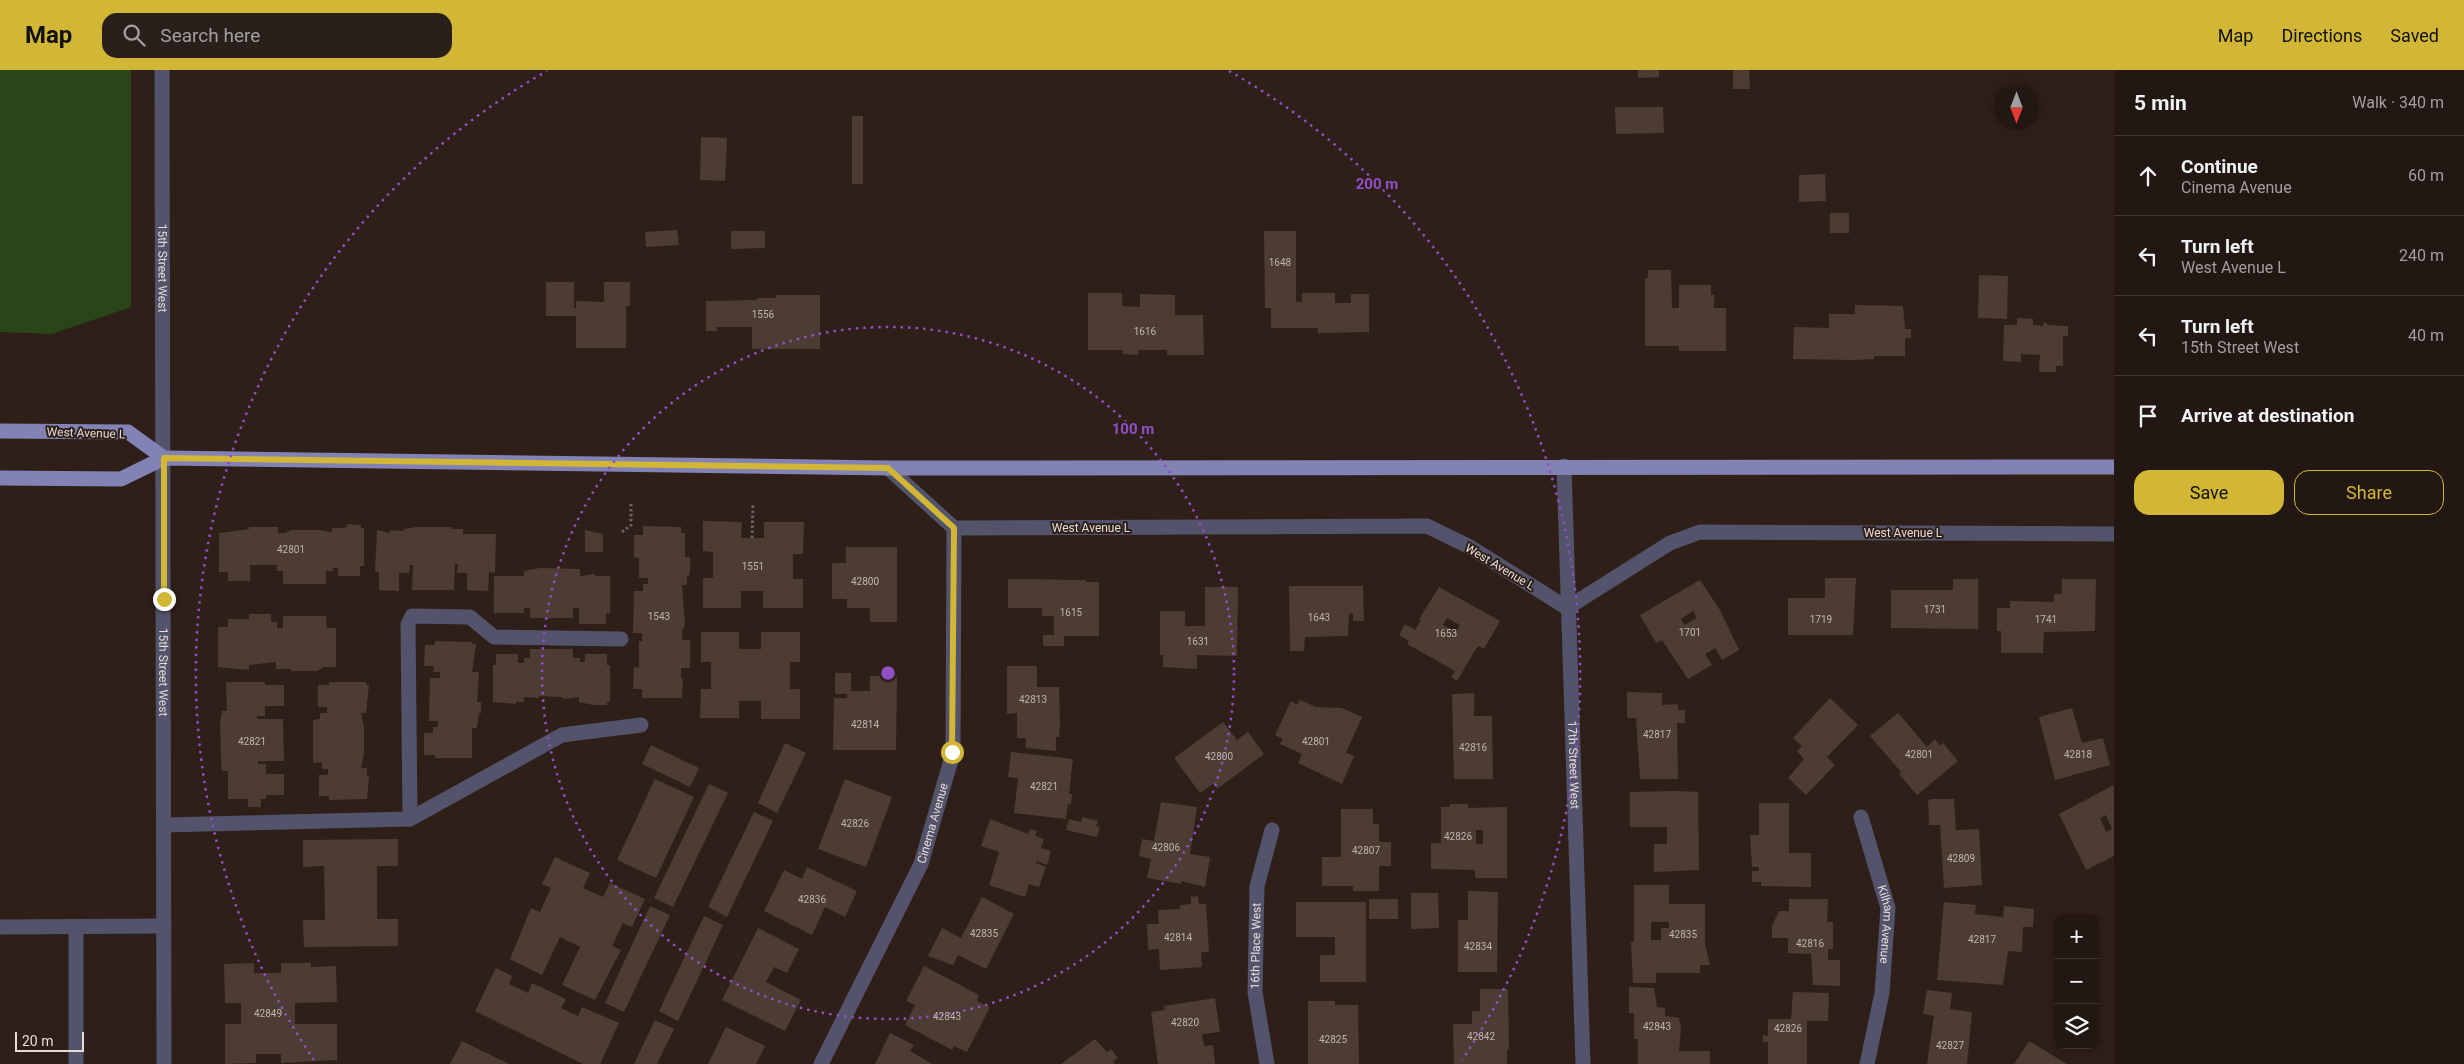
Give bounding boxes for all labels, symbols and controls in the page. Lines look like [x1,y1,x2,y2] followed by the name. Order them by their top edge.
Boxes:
[102,13,452,58] search box
[25,21,72,49] text: Map
[120,21,148,49] icon: search
[160,24,260,47] text: Search here
[2218,25,2253,46] text: Map
[2281,25,2362,46] text: Directions
[2390,25,2439,46] text: Saved
[1994,85,2039,130] north arrow
[2134,91,2187,115] text: 5 min
[2352,93,2444,112] text: Walk · 340 m
[2181,155,2258,178] text: Continue
[2134,162,2162,190] icon: ahead
[2408,166,2444,185] text: 60 m
[1356,175,1398,193] text: 200 m
[2181,178,2292,197] text: Cinema Avenue
[155,224,169,312] street label: 15th Street West
[2181,235,2254,258] text: Turn left
[2134,242,2162,270] icon: left
[2399,246,2444,265] text: 240 m
[1269,257,1292,268] house number: 1648
[2181,258,2286,277] text: West Avenue L
[752,309,775,320] house number: 1556
[2181,315,2254,338] text: Turn left
[2134,322,2162,350] icon: left
[1134,326,1157,337] house number: 1616
[2408,326,2444,345] text: 40 m
[2181,338,2299,357] text: 15th Street West
[2134,402,2162,430] icon: arrive
[2181,404,2354,427] text: Arrive at destination
[1112,420,1154,438] text: 100 m
[46,425,126,441] street label: West Avenue L
[2134,470,2284,515] button: Save
[2294,470,2444,515] button: Share
[1052,521,1131,535] street label: West Avenue L
[1864,526,1943,540] street label: West Avenue L
[1463,541,1538,594] street label: West Avenue L
[277,544,305,555] house number: 42801
[742,561,764,572] house number: 1551
[851,576,879,587] house number: 42800
[153,588,176,611] route end
[1924,604,1946,615] house number: 1731
[1060,607,1083,618] house number: 1615
[648,611,670,622] house number: 1543
[1308,612,1330,623] house number: 1643
[1810,614,1832,625] house number: 1719
[2035,614,2057,625] house number: 1741
[1679,627,1701,638] house number: 1701
[156,628,170,716] street label: 15th Street West
[1435,628,1457,639] house number: 1653
[1187,636,1209,647] house number: 1631
[879,664,897,682] centre of rings
[1019,694,1047,705] house number: 42813
[851,719,879,730] house number: 42814
[1565,720,1582,809] street label: 17th Street West
[1643,729,1671,740] house number: 42817
[238,736,266,747] house number: 42821
[1302,736,1330,747] house number: 42801
[941,741,964,764] route start
[1459,742,1487,753] house number: 42816
[1905,749,1933,760] house number: 42801
[2064,749,2092,760] house number: 42818
[1205,751,1233,762] house number: 42800
[915,781,951,865] street label: Cinema Avenue
[1030,781,1058,792] house number: 42821
[841,818,869,829] house number: 42826
[1444,831,1472,842] house number: 42826
[1152,842,1180,853] house number: 42806
[1352,845,1380,856] house number: 42807
[1947,853,1975,864] house number: 42809
[1875,883,1896,964] street label: Kilham Avenue
[798,894,826,905] house number: 42836
[1248,902,1264,989] street label: 16th Place West
[2054,914,2099,1049] map controls
[2054,914,2099,959] button: +
[970,928,998,939] house number: 42835
[1669,929,1697,940] house number: 42835
[1164,932,1192,943] house number: 42814
[1968,934,1996,945] house number: 42817
[1796,938,1824,949] house number: 42816
[1464,941,1492,952] house number: 42834
[2054,959,2099,1004] button: −
[2054,1004,2099,1049] button: layers
[254,1008,282,1019] house number: 42849
[933,1011,961,1022] house number: 42843
[1171,1017,1199,1028] house number: 42820
[1643,1021,1671,1032] house number: 42843
[1774,1023,1802,1034] house number: 42826
[15,1029,84,1052] scale bar
[1467,1031,1495,1042] house number: 42842
[22,1033,54,1049] text: 20 m
[1319,1034,1347,1045] house number: 42825
[1936,1040,1964,1051] house number: 42827

